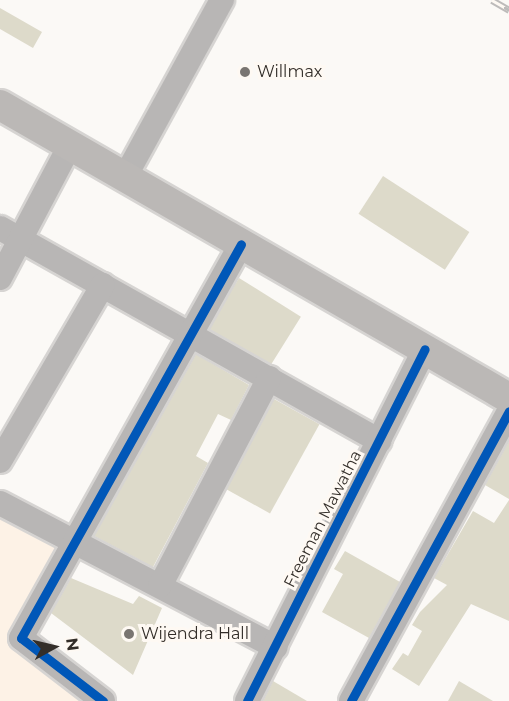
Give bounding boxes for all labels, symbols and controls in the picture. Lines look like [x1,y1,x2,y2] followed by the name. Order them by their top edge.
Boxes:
[257,62,322,82] place label: Willmax
[238,65,252,79] marker: Willmax
[280,447,366,591] street label: Freeman Mawatha
[24,617,84,677] north arrow
[141,624,249,644] place label: Wijendra Hall
[122,627,136,641] marker: Wijendra Hall
[62,637,83,652] text: N

